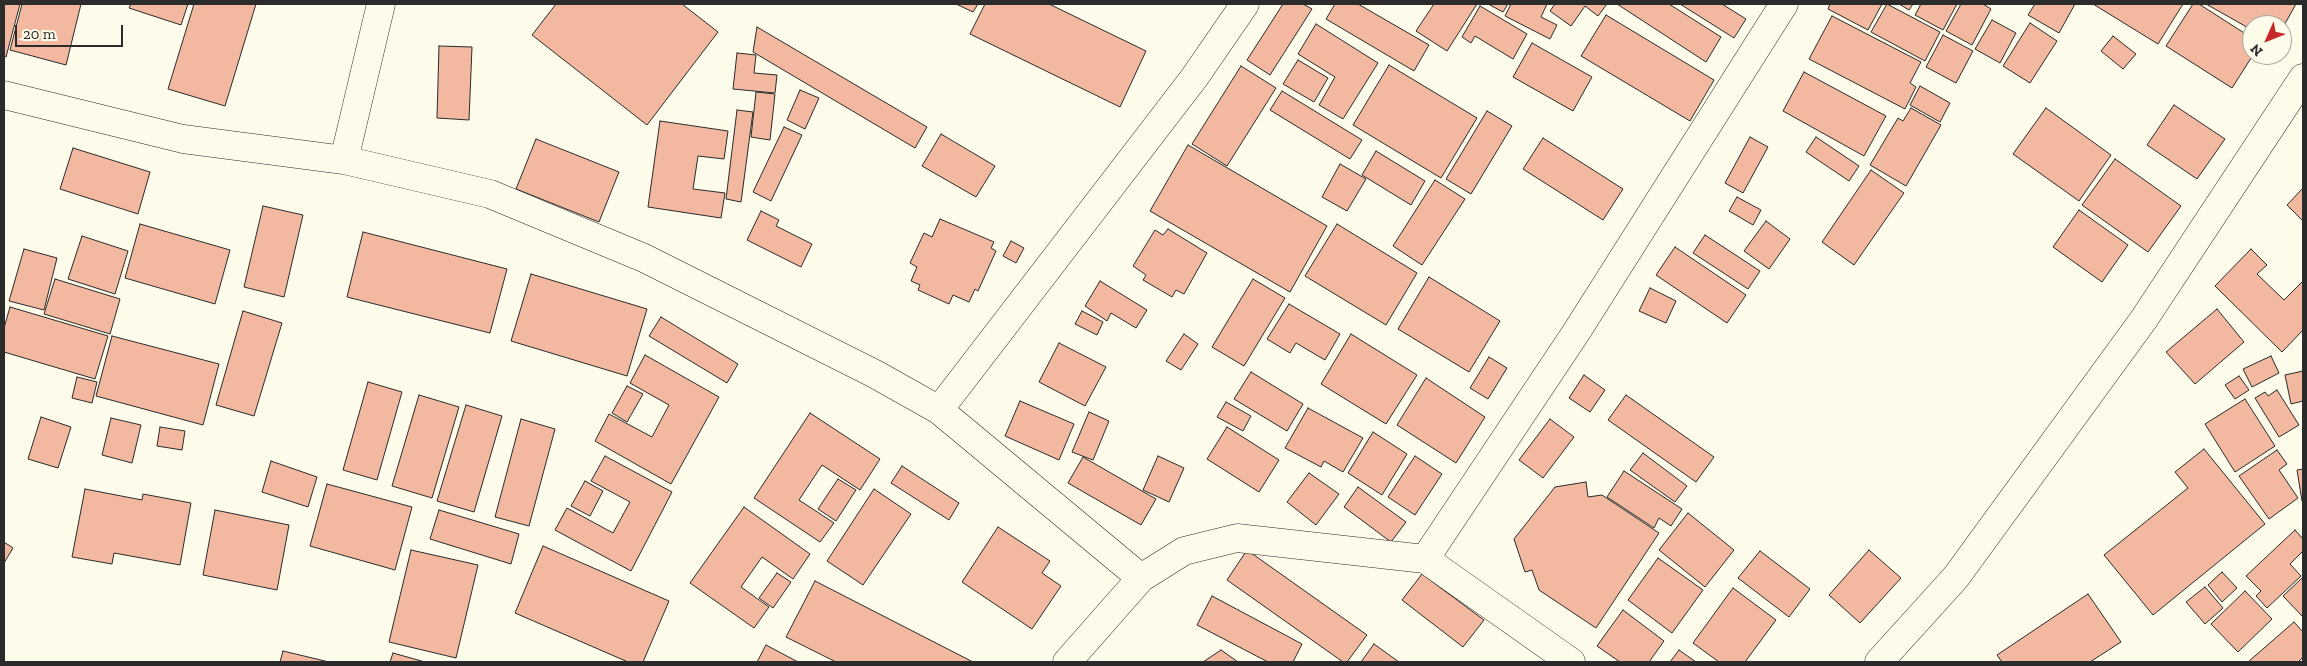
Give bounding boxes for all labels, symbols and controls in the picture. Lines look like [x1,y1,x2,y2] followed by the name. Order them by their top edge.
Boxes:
[18,15,125,47] scale bar
[2242,15,2292,65] north arrow
[23,25,56,43] text: 20 m
[2247,40,2266,60] text: N

